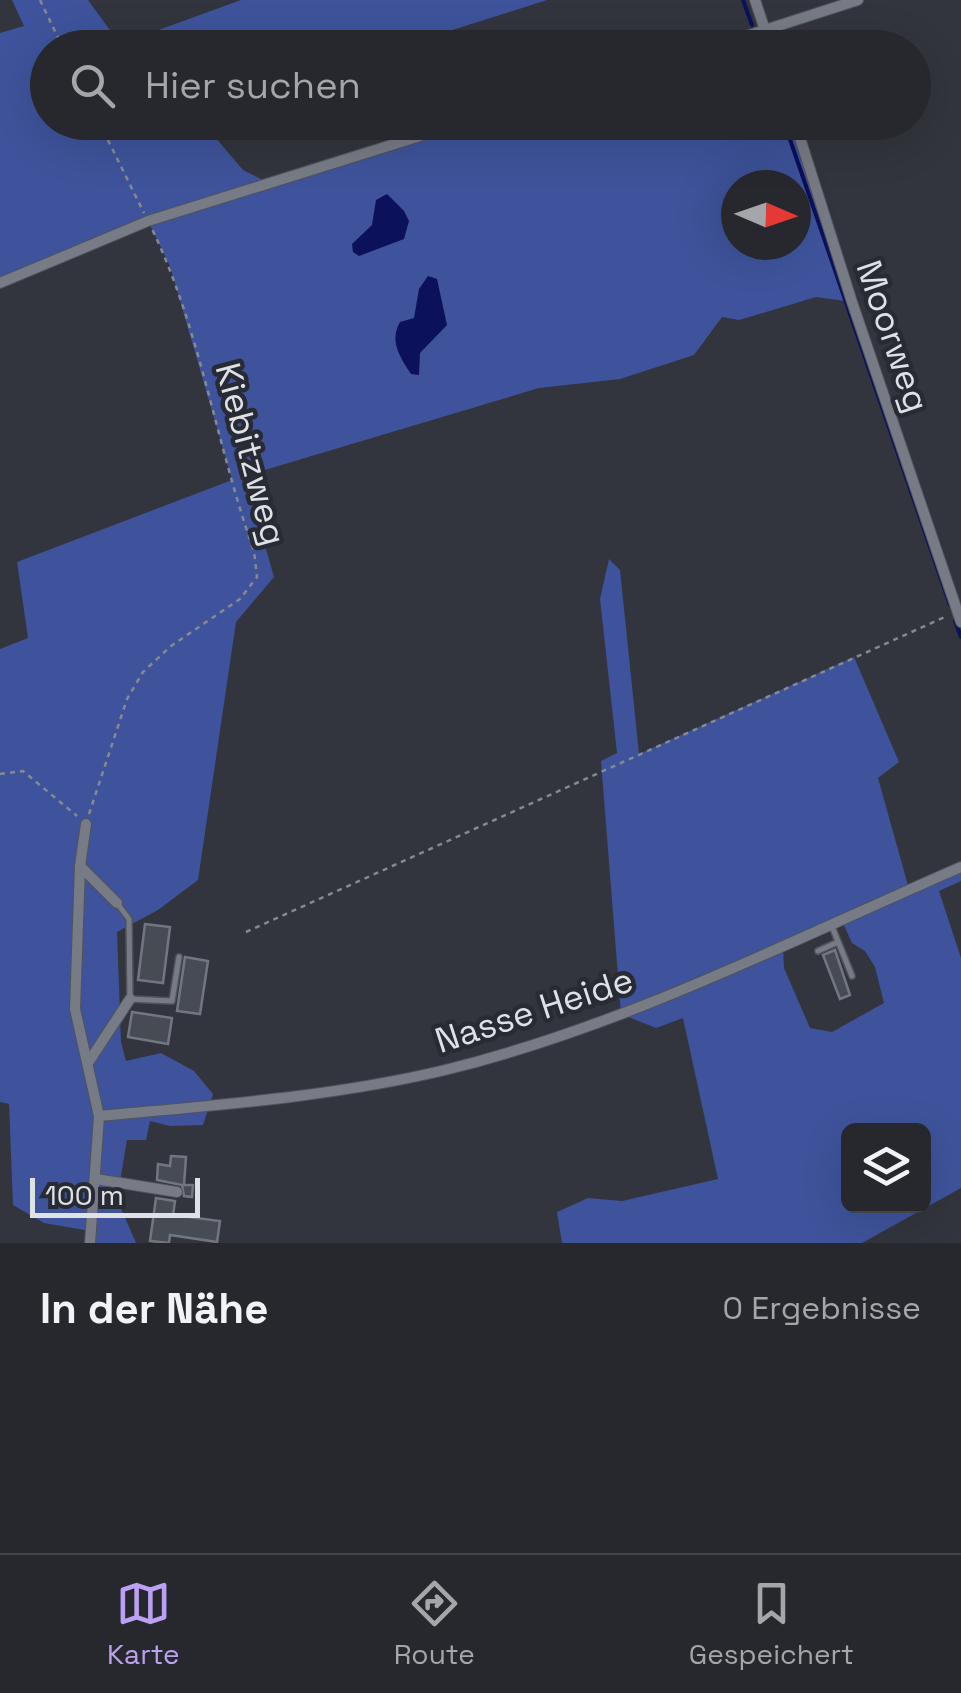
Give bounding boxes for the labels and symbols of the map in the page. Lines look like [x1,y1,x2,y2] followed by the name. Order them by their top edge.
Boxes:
[721,170,811,260] north arrow
[847,254,939,418] street label: Moorweg
[206,358,296,550] street label: Kiebitzweg
[430,957,638,1063] street label: Nasse Heide
[30,1173,200,1218] scale bar

